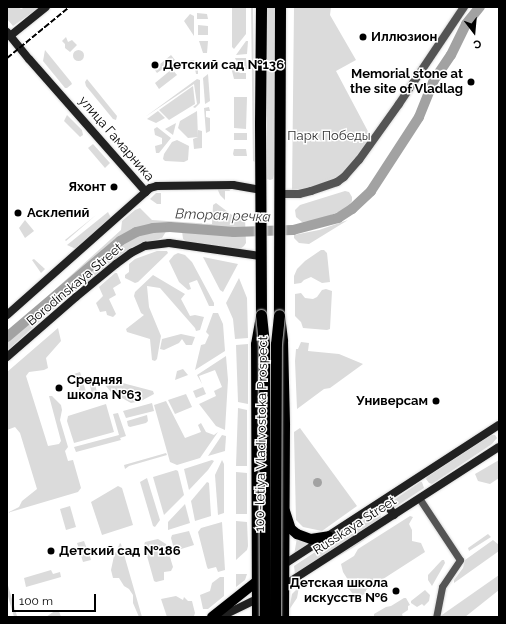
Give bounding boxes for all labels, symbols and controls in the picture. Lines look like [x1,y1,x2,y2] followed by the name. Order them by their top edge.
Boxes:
[454,12,494,52] north arrow
[371,29,437,45] place label: Иллюзион
[358,32,368,42] marker: Иллюзион
[472,37,483,51] text: С
[163,57,284,73] place label: Детский сад №136
[150,60,160,70] marker: Детский сад №136
[349,67,463,98] place label: Memorial stone at the site of Vladlag
[466,77,476,87] marker: Memorial stone at the site of Vladlag
[75,93,157,185] street label: улица Гамарника
[287,128,371,144] park label: Парк Победы
[68,179,106,195] place label: Яхонт
[109,182,119,192] marker: Яхонт
[27,205,89,221] place label: Асклепий
[175,205,271,225] water label: Вторая речка
[12,207,24,219] marker: Асклепий
[24,240,126,330] street label: Borodinskaya Street
[252,336,272,532] street label: 100-letiya Vladivostoka Prospect
[67,373,142,404] place label: Средняя школа №63
[54,383,64,393] marker: Средняя школа №63
[356,393,428,409] place label: Универсам
[431,396,441,406] marker: Универсам
[311,493,399,559] street label: Russkaya Street
[59,543,181,559] place label: Детский сад №186
[46,546,56,556] marker: Детский сад №186
[290,576,388,607] place label: Детская школа искусств №6
[14,586,98,612] scale bar
[391,586,401,596] marker: Детская школа искусств №6
[19,594,53,608] text: 100 m

